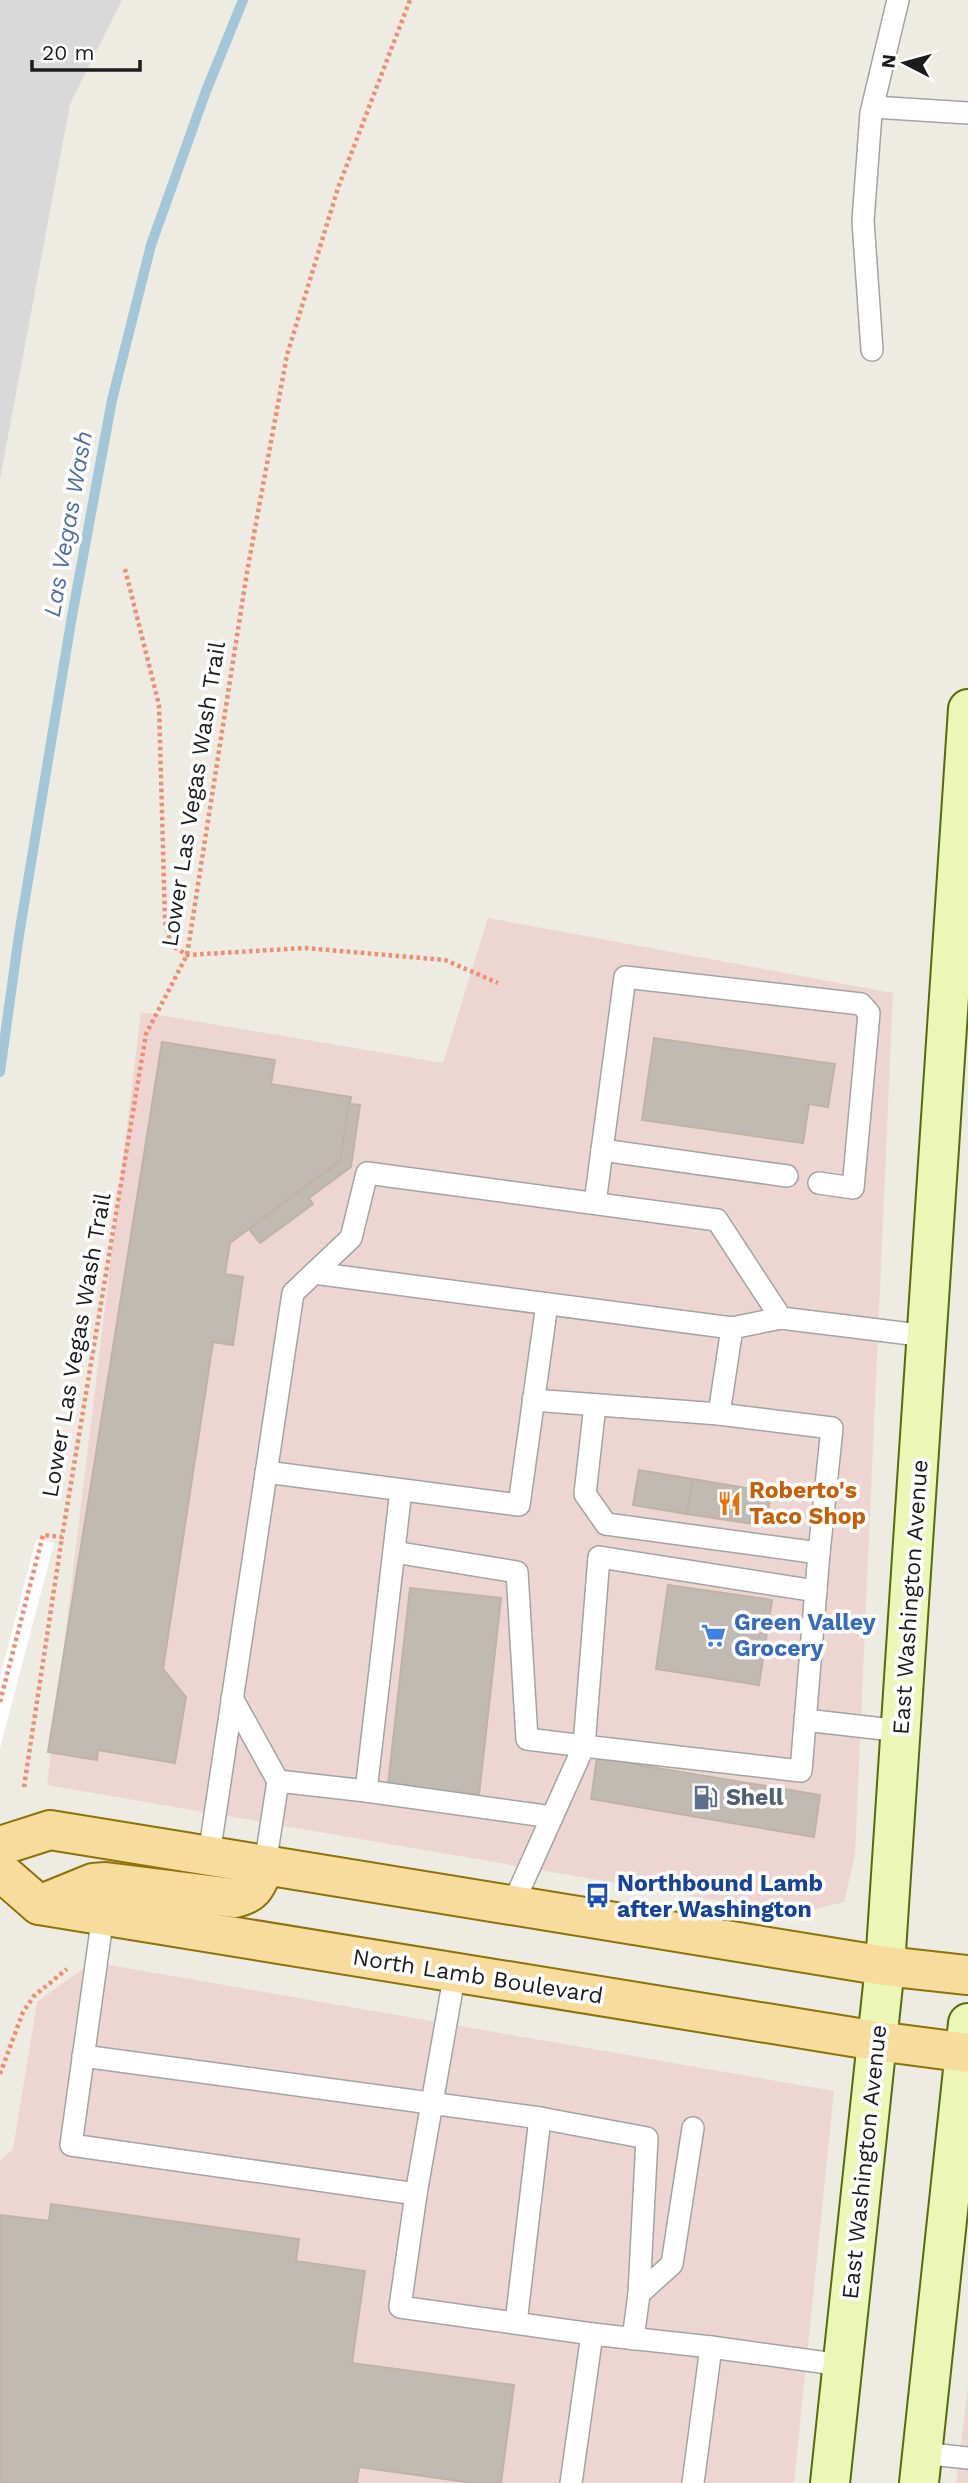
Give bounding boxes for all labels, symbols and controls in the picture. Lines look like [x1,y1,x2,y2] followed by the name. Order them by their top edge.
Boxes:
[32,28,140,72] scale bar
[870,28,940,98] north arrow
[42,40,94,65] text: 20 m
[876,53,901,69] text: N
[38,429,98,619] water label: Las Vegas Wash
[156,639,231,949] street label: Lower Las Vegas Wash Trail
[36,1191,117,1499] street label: Lower Las Vegas Wash Trail
[887,1459,934,1736] street label: East Washington Avenue
[749,1477,866,1530] place label: Roberto's Taco Shop
[715,1489,743,1517] restaurant icon: Roberto's Taco Shop
[734,1609,876,1662] place label: Green Valley Grocery
[700,1621,728,1649] supermarket icon: Green Valley Grocery
[692,1783,720,1811] fuel station icon: Shell
[726,1784,784,1811] place label: Shell
[617,1870,823,1923] place label: Northbound Lamb after Washington
[583,1882,611,1910] bus stop icon: Northbound Lamb after Washington
[351,1943,605,2010] street label: North Lamb Boulevard
[837,2023,892,2301] street label: East Washington Avenue

